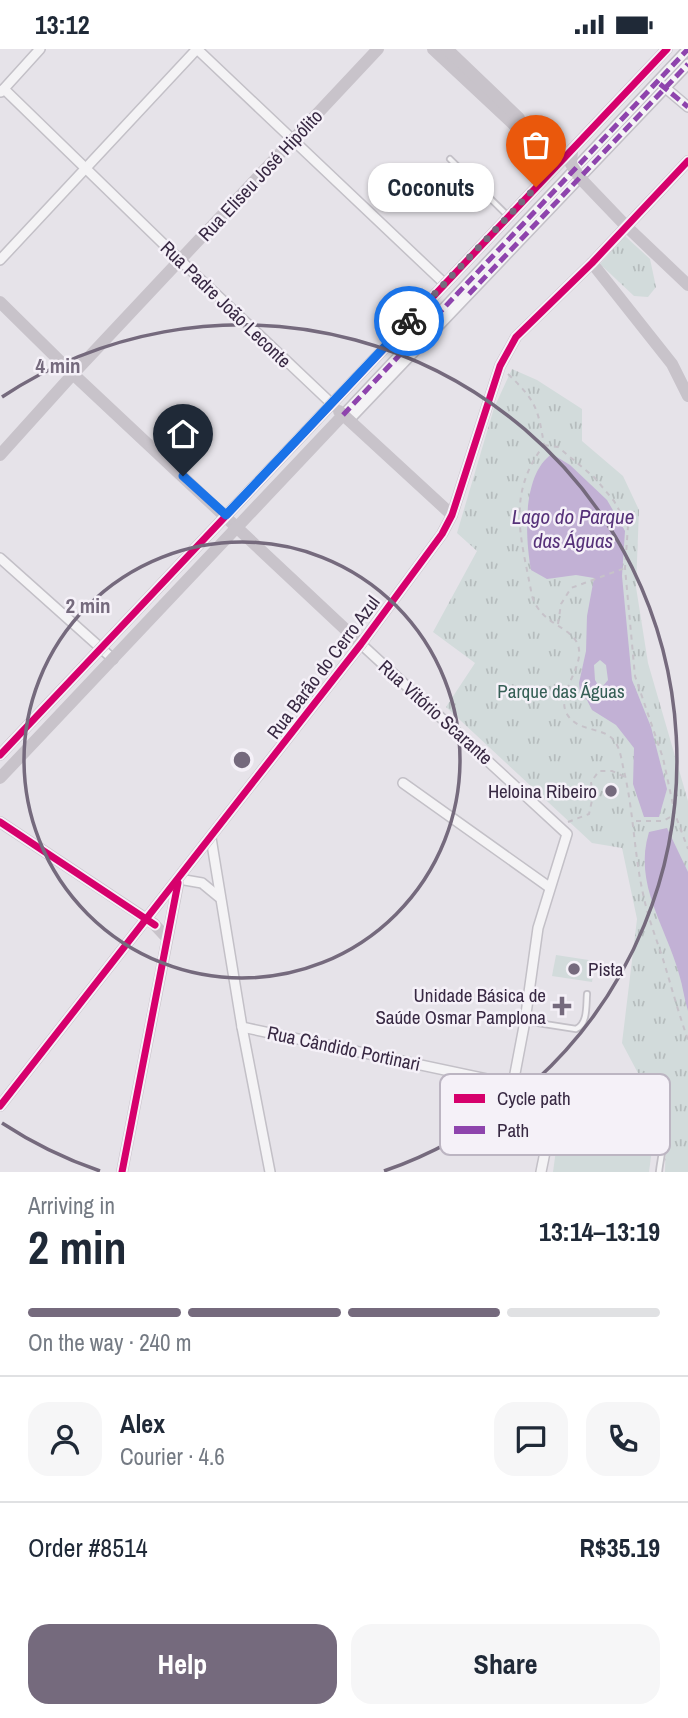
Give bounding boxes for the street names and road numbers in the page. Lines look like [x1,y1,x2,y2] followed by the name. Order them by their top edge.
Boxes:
[192,103,328,247] street label: Rua Eliseu José Hipólito
[155,235,297,373] street label: Rua Padre João Leconte
[260,590,386,744] street label: Rua Barão do Cerro Azul
[373,654,499,770] street label: Rua Vitório Scarante
[265,1019,423,1077] street label: Rua Cândido Portinari

